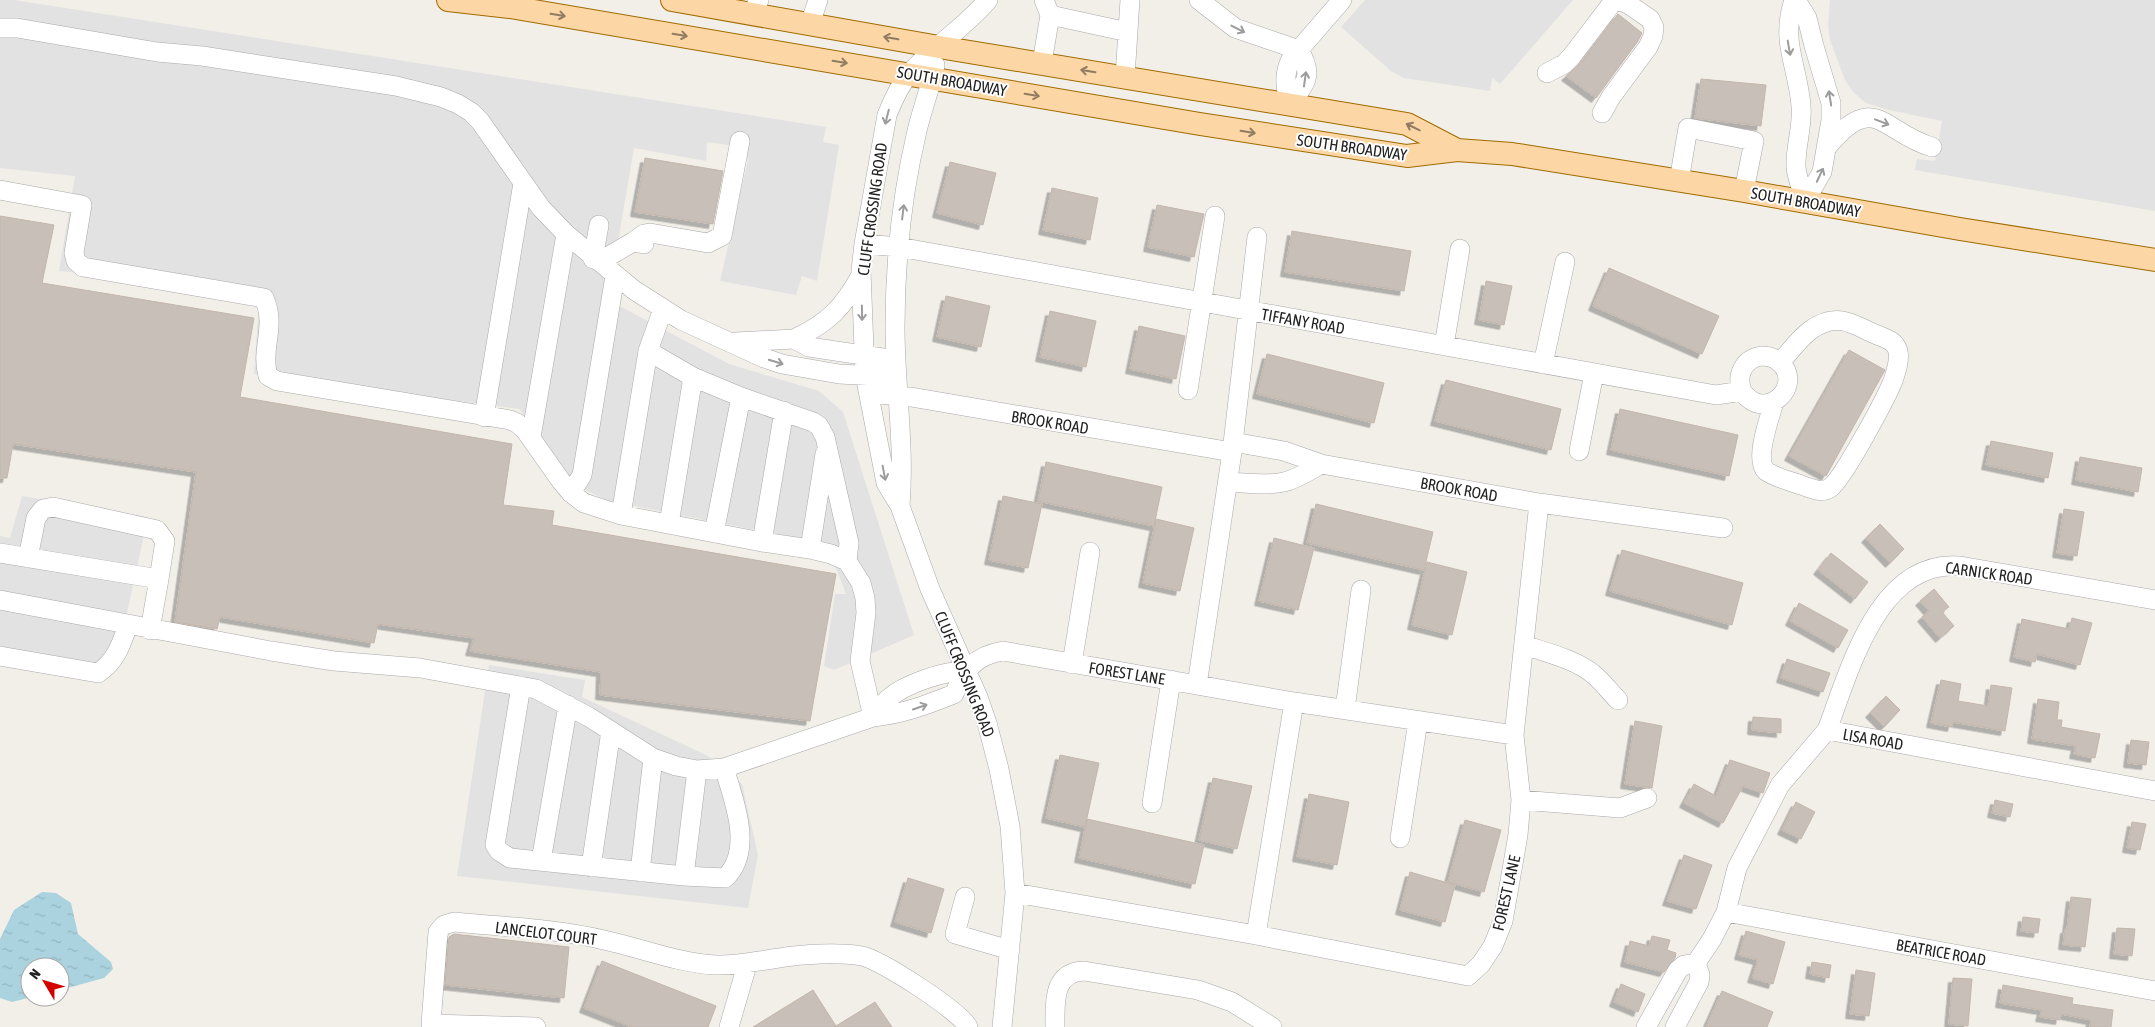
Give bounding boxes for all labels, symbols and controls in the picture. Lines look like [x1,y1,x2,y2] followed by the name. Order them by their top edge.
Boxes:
[549,10,565,20] one-way arrow
[1230,25,1245,34] one-way arrow
[672,31,688,41] one-way arrow
[884,33,900,43] one-way arrow
[1785,39,1795,55] one-way arrow
[832,57,848,67] one-way arrow
[896,63,1009,100] street label: SOUTH BROADWAY
[1080,65,1096,75] one-way arrow
[1300,71,1310,87] one-way arrow
[1024,90,1040,100] one-way arrow
[1824,91,1834,107] one-way arrow
[882,109,891,125] one-way arrow
[1874,118,1889,127] one-way arrow
[1406,122,1421,131] one-way arrow
[1240,127,1256,137] one-way arrow
[1296,130,1409,164] street label: SOUTH BROADWAY
[854,141,890,277] street label: CLUFF CROSSING ROAD
[1815,168,1825,183] one-way arrow
[1750,184,1863,221] street label: SOUTH BROADWAY
[898,205,908,221] one-way arrow
[857,304,867,320] one-way arrow
[1260,305,1346,337] street label: TIFFANY ROAD
[768,358,784,368] one-way arrow
[1010,407,1090,437] street label: BROOK ROAD
[880,465,890,481] one-way arrow
[1419,473,1499,505] street label: BROOK ROAD
[1944,558,2034,588] street label: CARNICK ROAD
[932,609,998,739] street label: CLUFF CROSSING ROAD
[1088,658,1167,688] street label: FOREST LANE
[912,702,927,711] one-way arrow
[1841,725,1905,753] street label: LISA ROAD
[1489,853,1523,932] street label: FOREST LANE
[494,918,598,948] street label: LANCELOT COURT
[1895,935,1987,969] street label: BEATRICE ROAD
[20,957,70,1007] north arrow
[26,966,44,982] text: N

